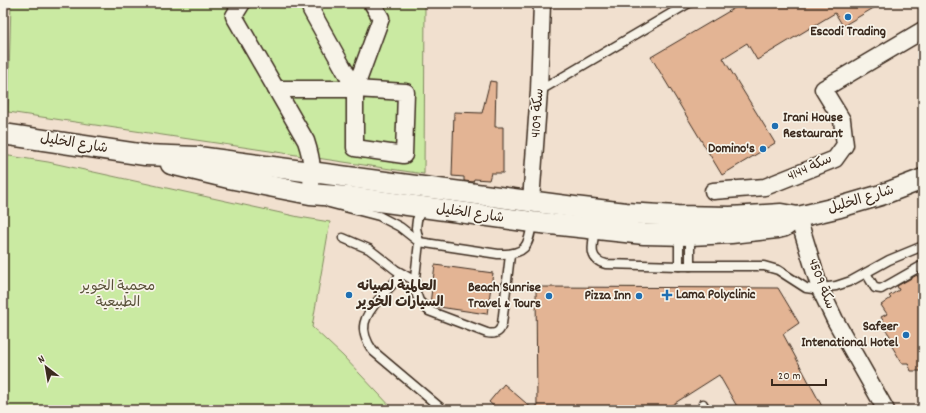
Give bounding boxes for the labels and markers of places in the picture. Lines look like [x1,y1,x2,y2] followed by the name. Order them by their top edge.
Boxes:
[843,12,853,22] marker: Escodi Trading
[810,22,886,42] place label: Escodi Trading
[783,108,844,144] place label: Irani House Restaurant
[770,121,780,131] marker: Irani House Restaurant
[708,139,755,159] place label: Domino's
[758,144,768,154] marker: Domino's
[355,277,444,313] place label: العالمية لصيانه السيارات الخوير
[468,278,541,314] place label: Beach Sunrise Travel & Tours
[676,285,756,305] place label: Lama Polyclinic
[584,286,632,306] place label: Pizza Inn
[661,289,673,301] marker: Lama Polyclinic
[344,290,354,300] marker: العالمية لصيانه السيارات الخوير
[544,291,554,301] marker: Beach Sunrise Travel & Tours
[634,291,644,301] marker: Pizza Inn
[801,317,899,353] place label: Safeer Intenational Hotel
[901,330,911,340] marker: Safeer Intenational Hotel

